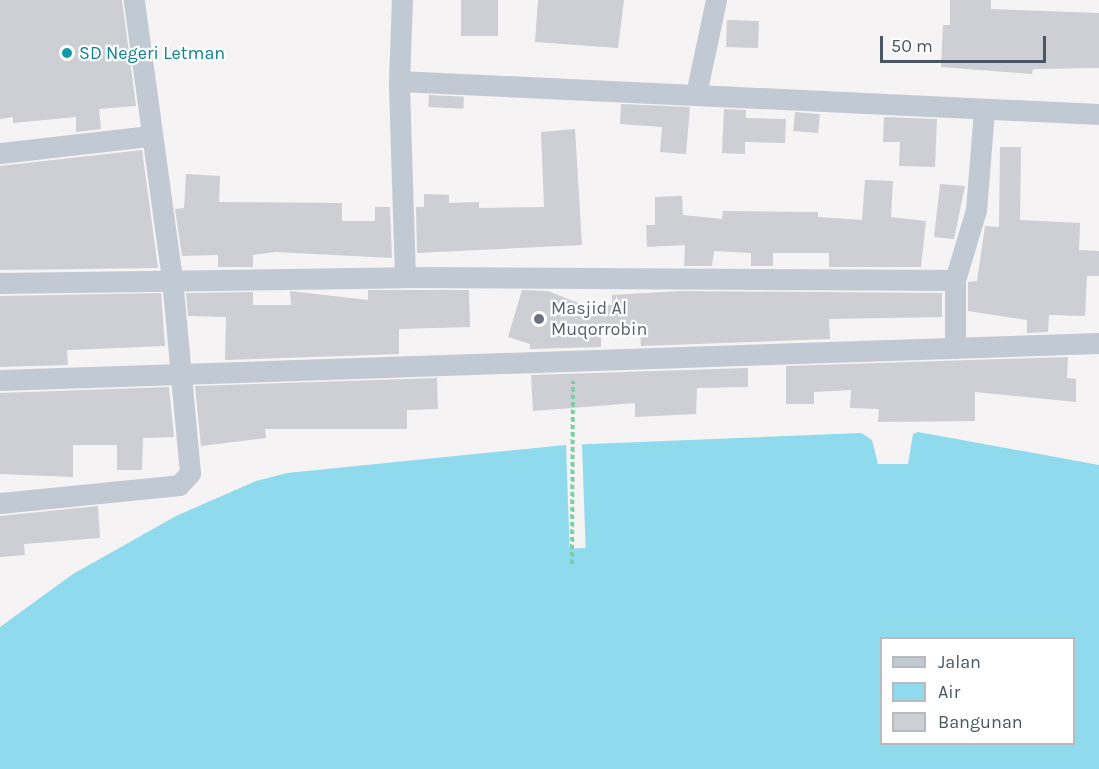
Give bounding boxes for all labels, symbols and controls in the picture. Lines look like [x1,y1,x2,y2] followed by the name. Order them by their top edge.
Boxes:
[883,24,1050,62] scale bar
[891,35,933,57] text: 50 m
[79,42,225,64] place label: SD Negeri Letman
[60,46,74,60] marker: SD Negeri Letman
[551,298,647,340] place label: Masjid Al Muqorrobin
[532,312,546,326] marker: Masjid Al Muqorrobin
[880,637,1075,745] legend
[938,651,981,673] text: Jalan
[938,681,960,703] text: Air
[938,711,1023,733] text: Bangunan

